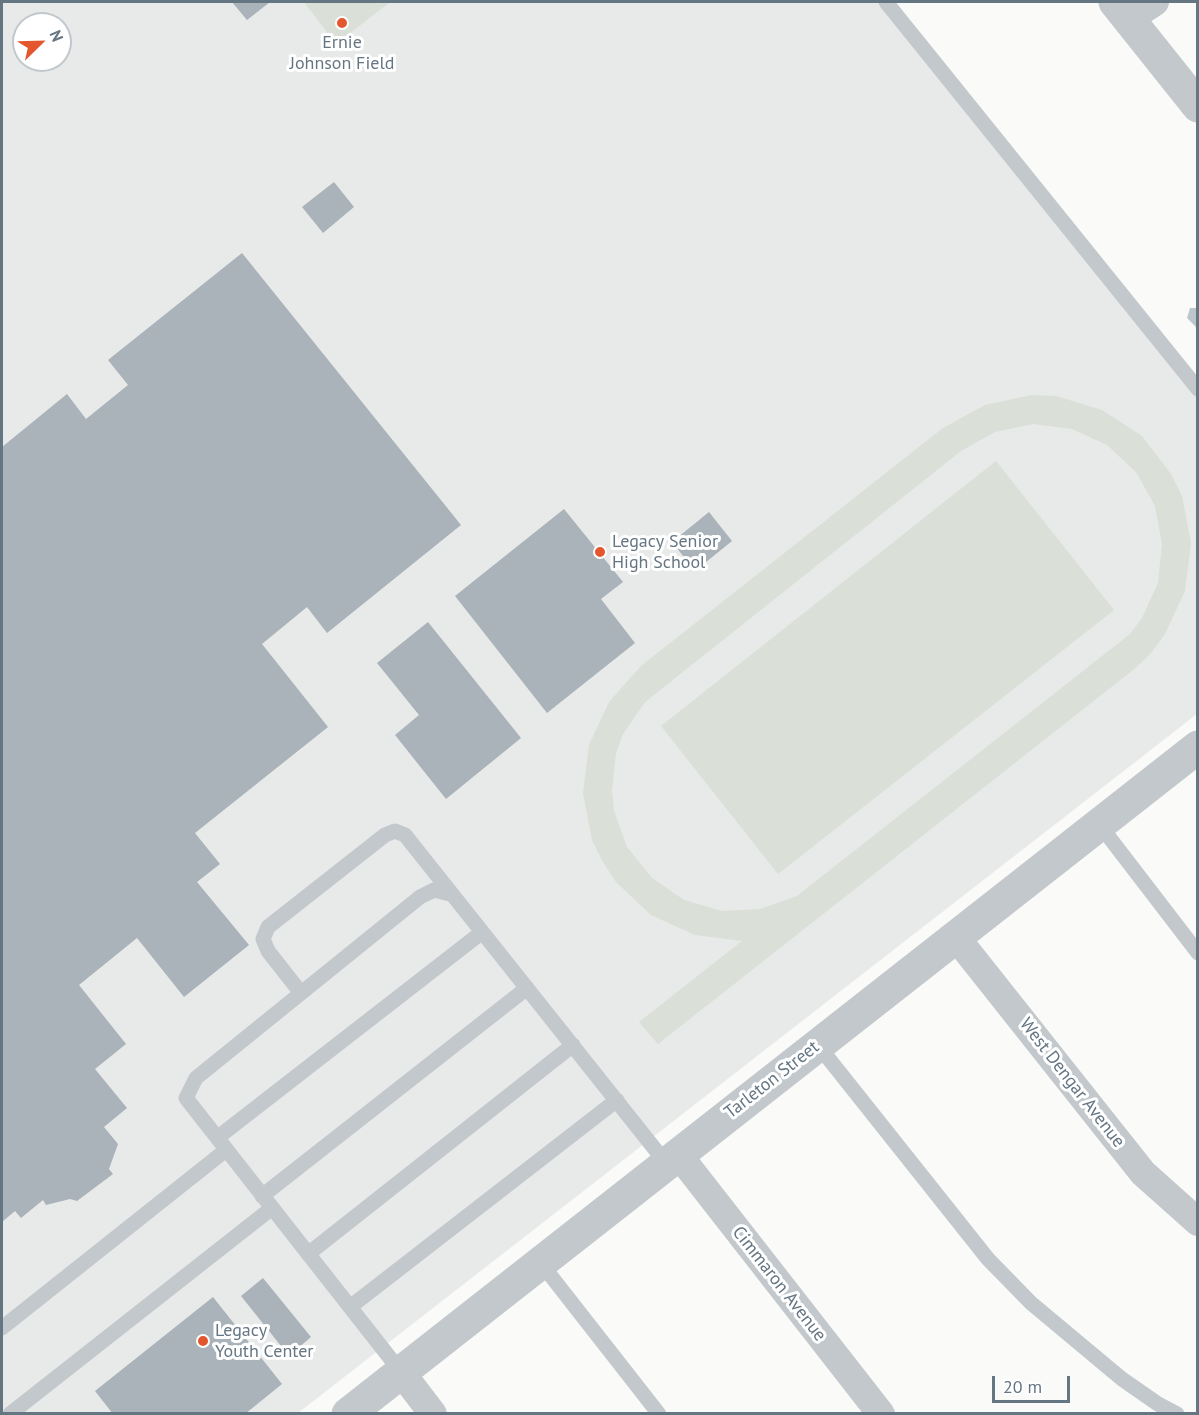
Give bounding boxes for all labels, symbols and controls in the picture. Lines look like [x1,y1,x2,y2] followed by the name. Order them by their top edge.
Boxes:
[12,12,72,72] north arrow
[335,16,349,30] marker: Ernie Johnson Field
[45,27,68,44] text: N
[290,32,394,74] place label: Ernie Johnson Field
[612,531,718,574] place label: Legacy Senior High School
[593,545,607,559] marker: Legacy Senior High School
[1015,1014,1129,1152] street label: West Dengar Avenue
[721,1036,823,1124] street label: Tarleton Street
[727,1222,831,1346] street label: Cimmaron Avenue
[215,1320,313,1362] place label: Legacy Youth Center
[196,1334,210,1348] marker: Legacy Youth Center
[995,1364,1073,1402] scale bar
[1003,1375,1042,1398] text: 20 m

